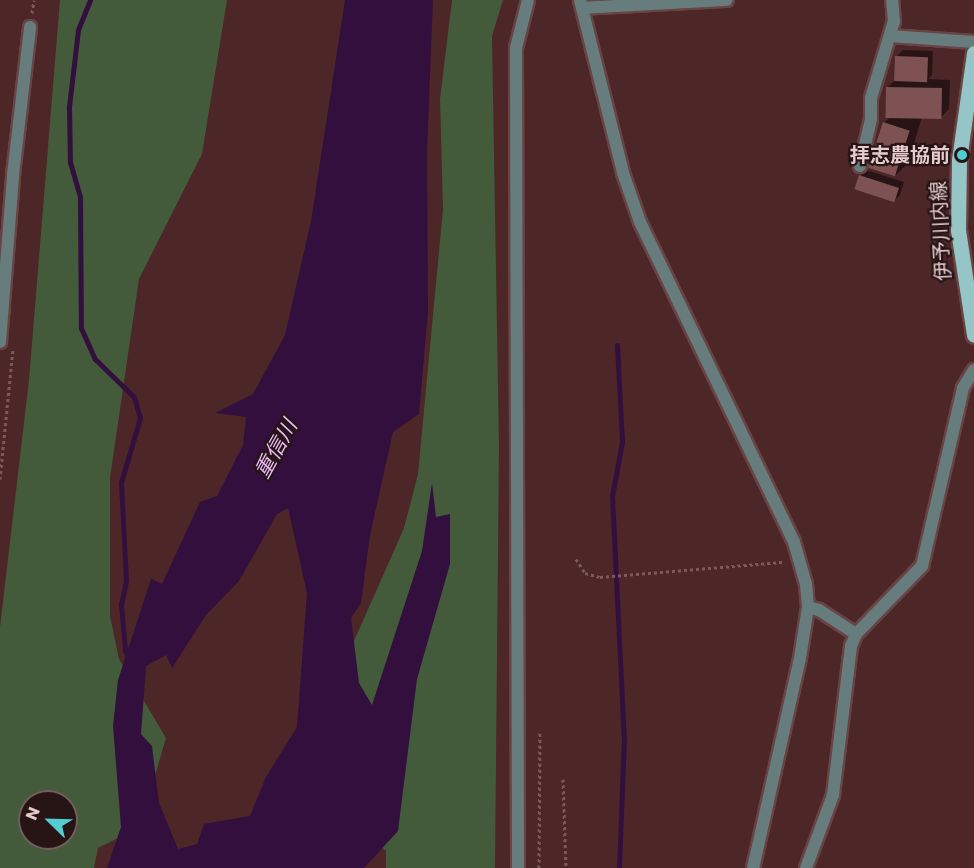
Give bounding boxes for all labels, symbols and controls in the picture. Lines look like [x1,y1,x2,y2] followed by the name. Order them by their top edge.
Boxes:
[850,143,950,167] place label: 拝志農協前
[955,148,969,162] marker: 拝志農協前
[926,180,956,282] street label: 伊予川内線
[250,415,302,483] water label: 重信川
[18,790,78,850] north arrow
[20,804,46,824] text: N

